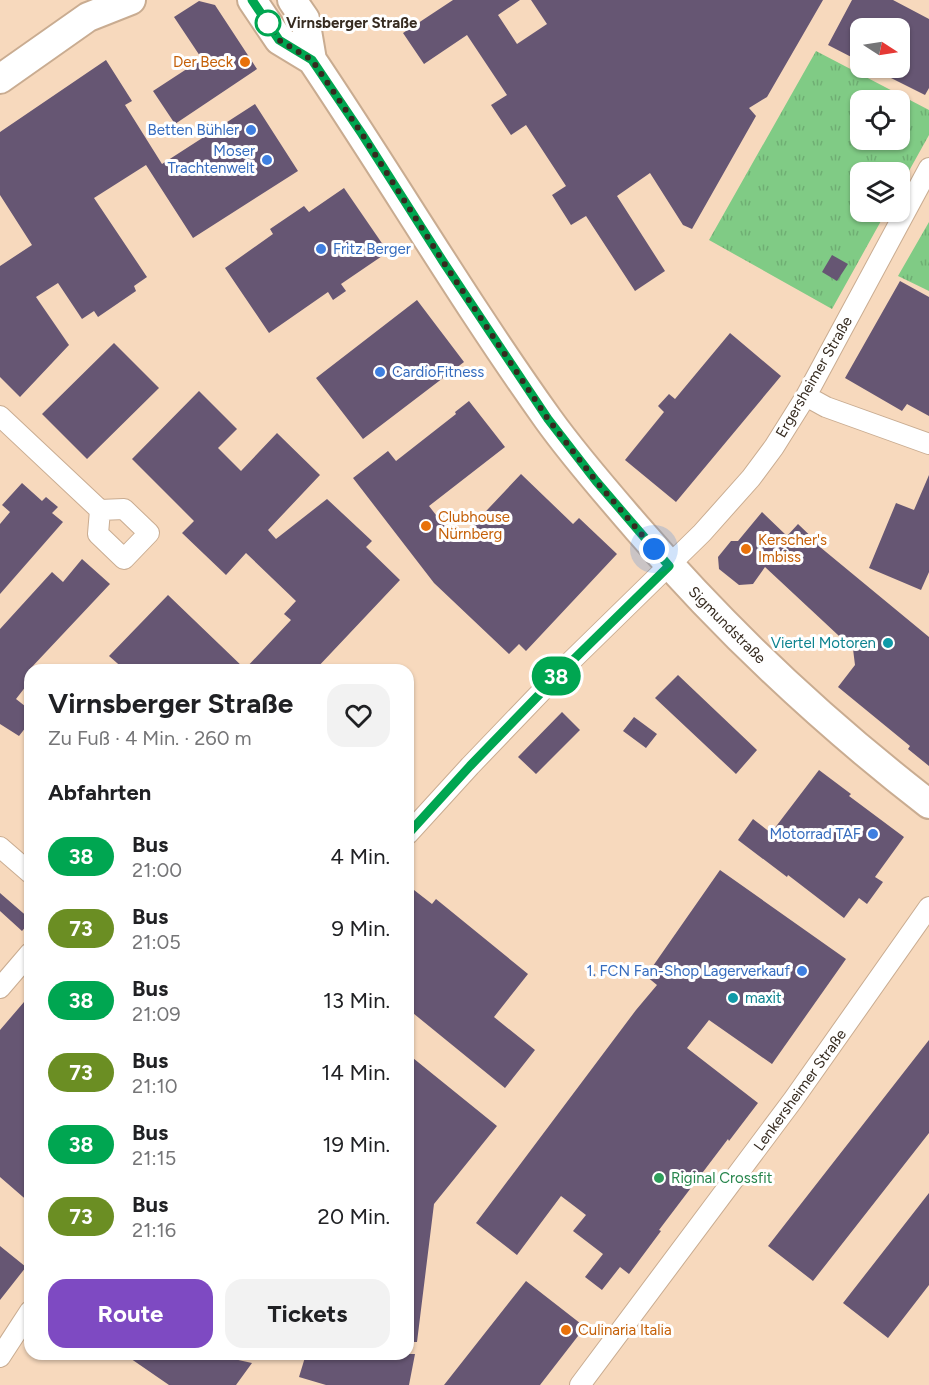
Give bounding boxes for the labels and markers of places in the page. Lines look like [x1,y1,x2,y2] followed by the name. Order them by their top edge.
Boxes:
[255,10,281,36] marker: Virnsberger Straße
[286,14,418,32] place label: Virnsberger Straße
[173,53,234,71] place label: Der Beck
[238,55,252,69] marker: Der Beck
[148,121,239,139] place label: Betten Bühler
[244,123,258,137] marker: Betten Bühler
[167,142,255,177] place label: Moser Trachtenwelt
[260,153,274,167] marker: Moser Trachtenwelt
[333,240,411,258] place label: Fritz Berger
[314,242,328,256] marker: Fritz Berger
[392,363,484,381] place label: CardioFitness
[373,365,387,379] marker: CardioFitness
[438,508,510,543] place label: Clubhouse Nürnberg
[419,519,433,533] marker: Clubhouse Nürnberg
[758,531,827,566] place label: Kerscher's Imbiss
[739,542,753,556] marker: Kerscher's Imbiss
[771,634,876,652] place label: Viertel Motoren
[881,636,895,650] marker: Viertel Motoren
[769,825,861,843] place label: Motorrad TAF
[866,827,880,841] marker: Motorrad TAF
[586,962,790,980] place label: 1. FCN Fan-Shop Lagerverkauf
[795,964,809,978] marker: 1. FCN Fan-Shop Lagerverkauf
[745,989,782,1007] place label: maxit
[726,991,740,1005] marker: maxit
[671,1169,773,1187] place label: Riginal Crossfit
[652,1171,666,1185] marker: Riginal Crossfit
[578,1321,672,1339] place label: Culinaria Italia
[559,1323,573,1337] marker: Culinaria Italia

